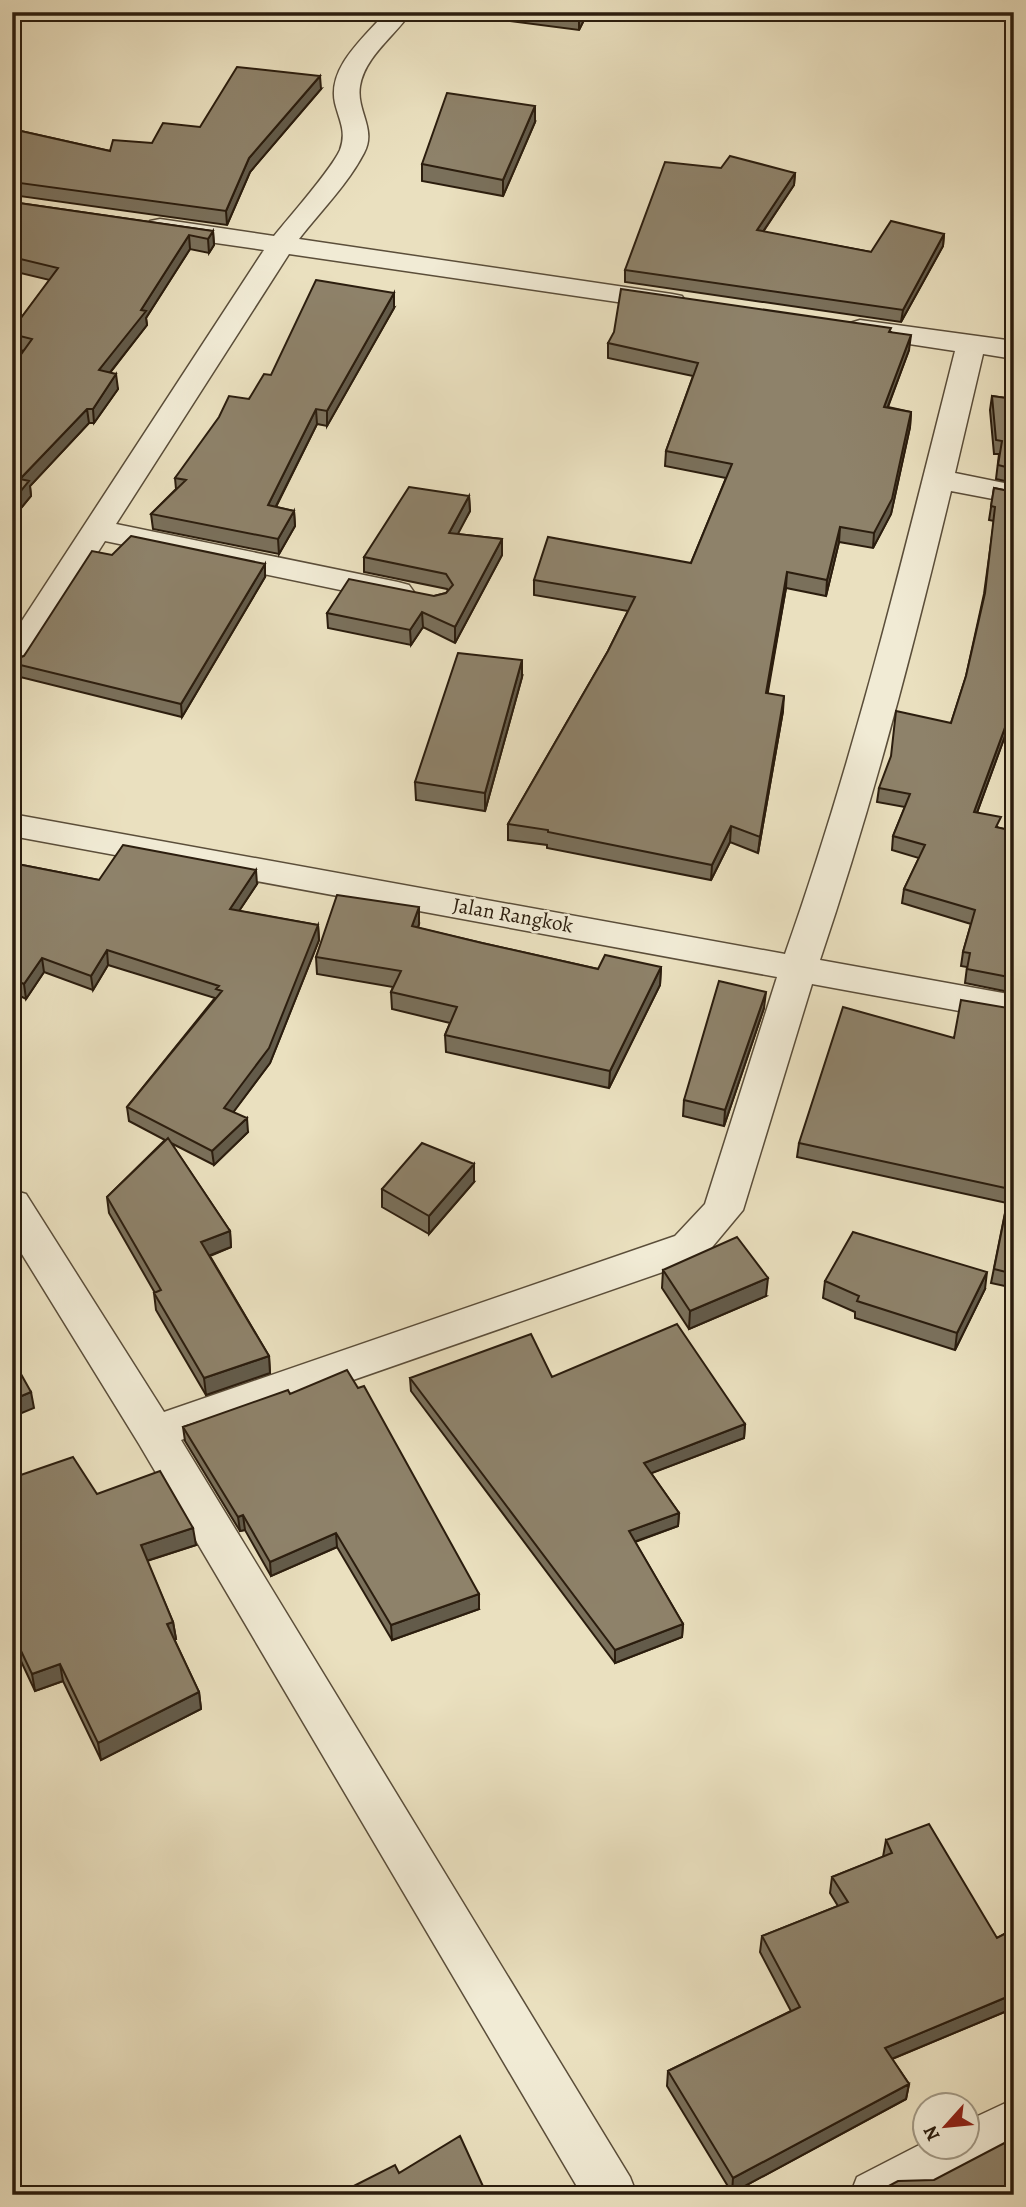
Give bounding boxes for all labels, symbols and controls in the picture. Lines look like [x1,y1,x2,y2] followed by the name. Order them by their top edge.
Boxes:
[451,891,576,939] street label: Jalan Rangkok
[911,2092,981,2162] north arrow
[917,2121,946,2145] text: N

